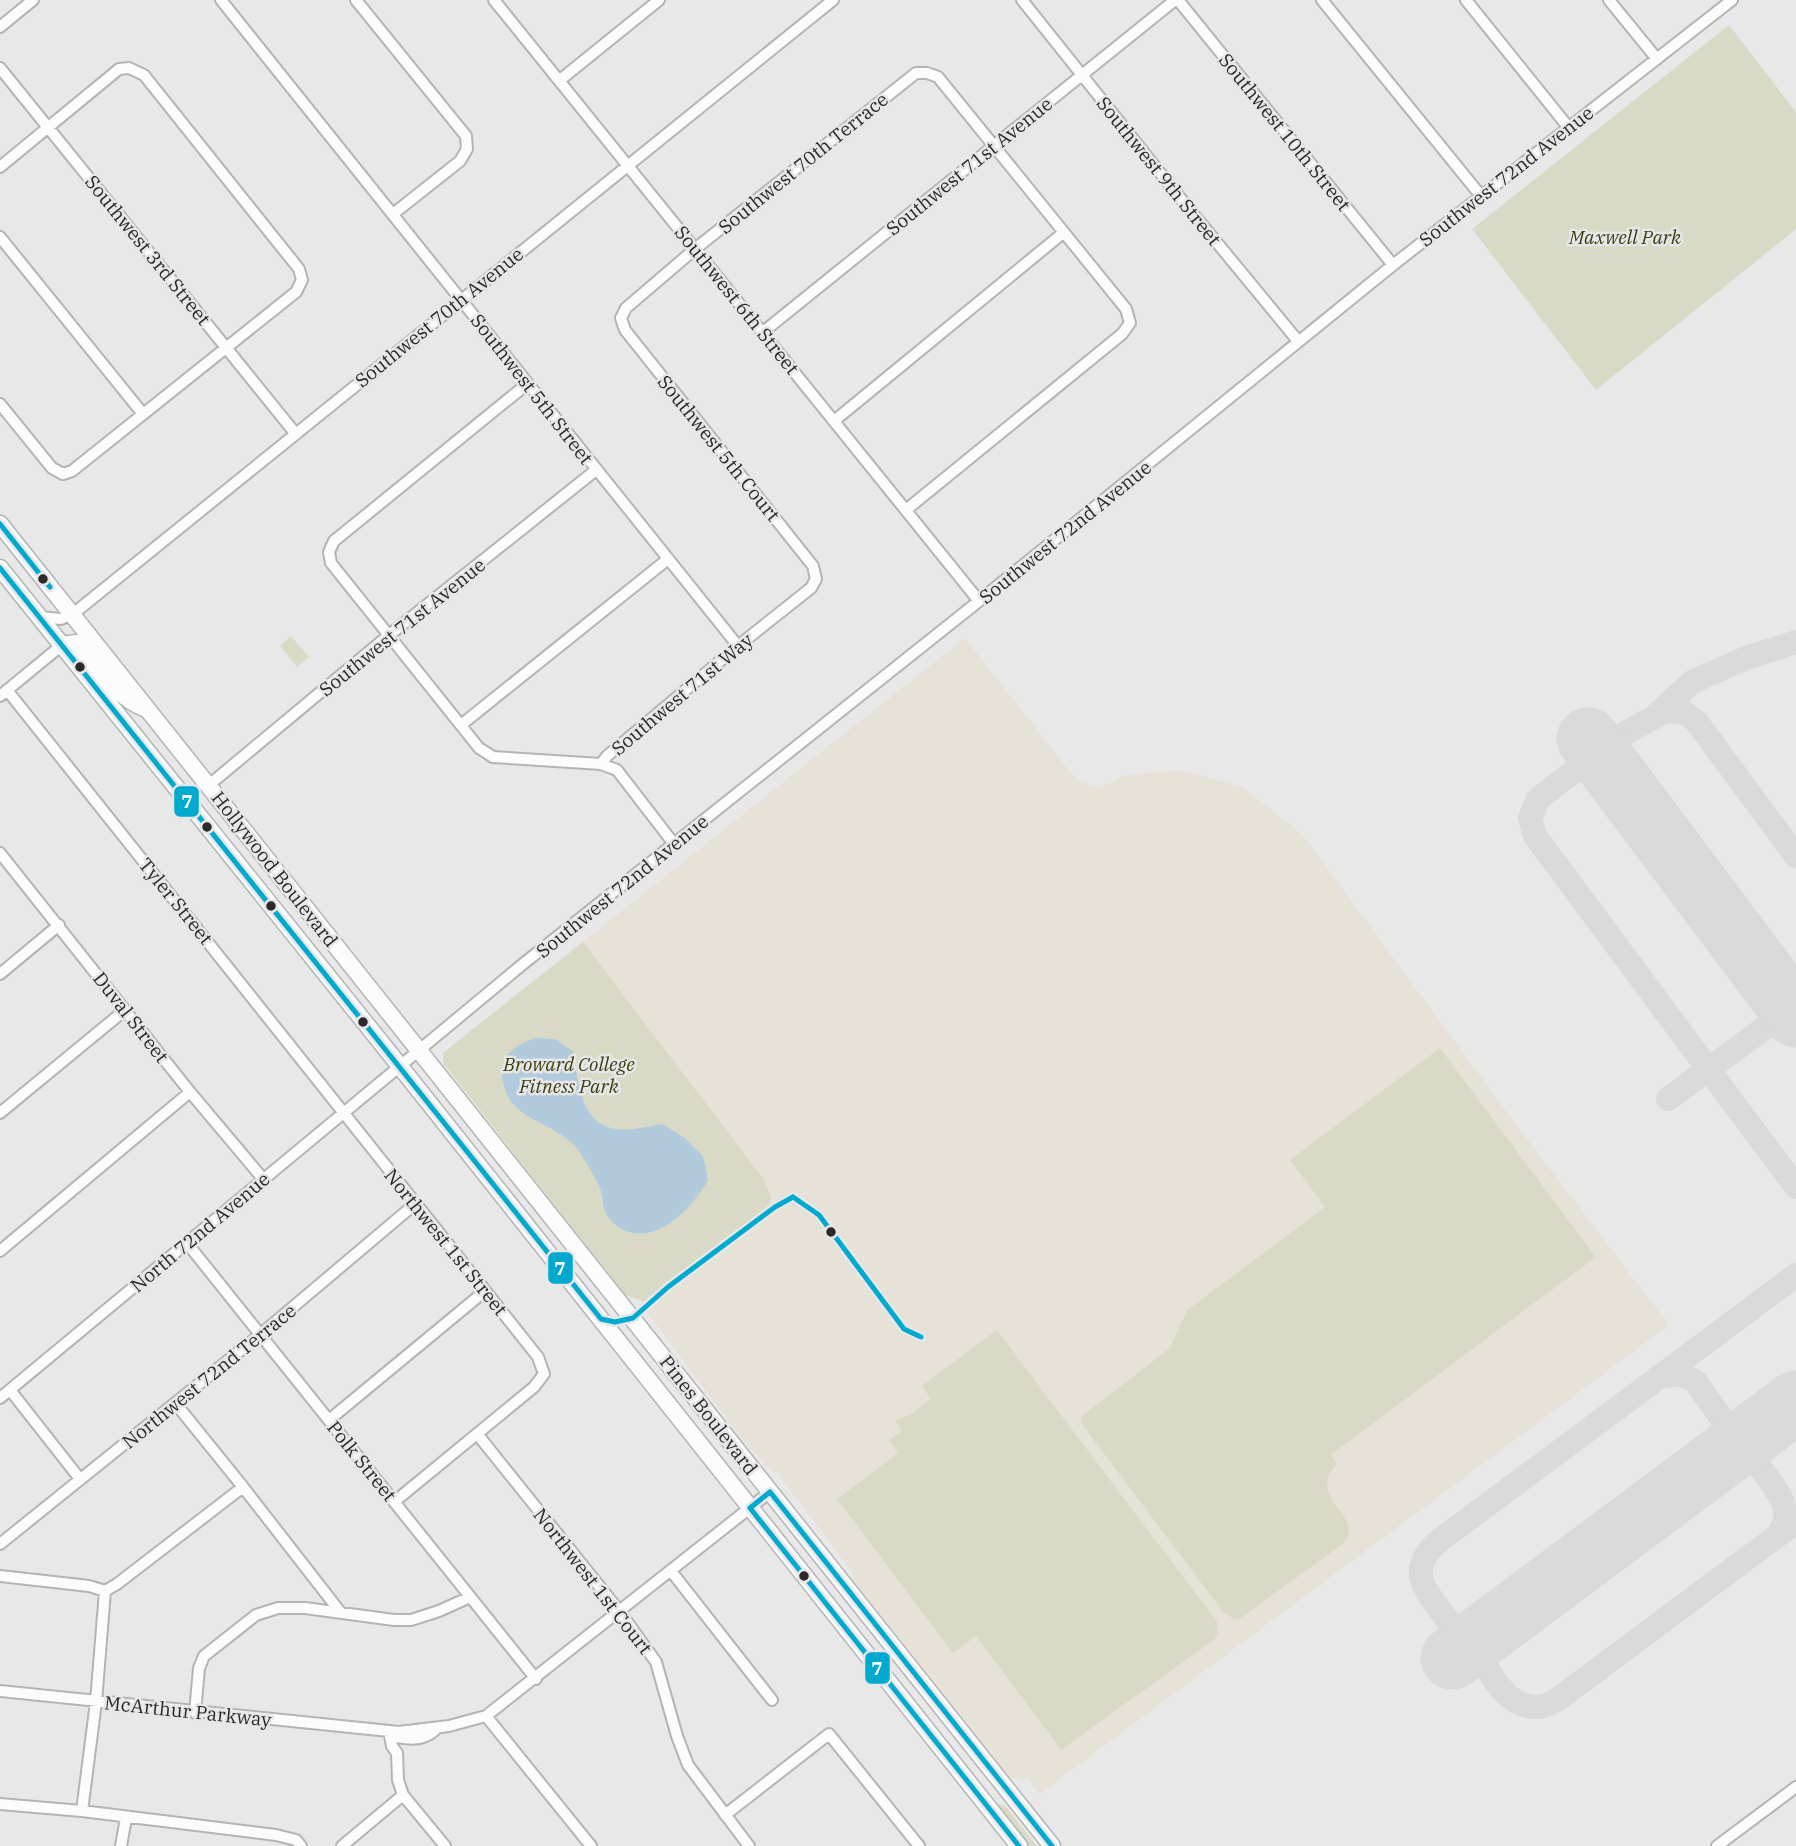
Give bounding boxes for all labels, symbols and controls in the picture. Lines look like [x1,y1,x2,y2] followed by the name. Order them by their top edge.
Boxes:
[1214,48,1356,216] street label: Southwest 10th Street
[713,87,893,239] street label: Southwest 70th Terrace
[881,92,1057,240] street label: Southwest 71st Avenue
[1092,92,1227,251] street label: Southwest 9th Street
[1414,100,1598,252] street label: Southwest 72nd Avenue
[80,170,216,330] street label: Southwest 3rd Street
[670,221,805,380] street label: Southwest 6th Street
[1568,225,1682,249] park label: Maxwell Park
[350,242,528,392] street label: Southwest 70th Avenue
[466,309,599,469] street label: Southwest 5th Street
[653,370,786,526] street label: Southwest 5th Court
[974,455,1156,609] street label: Southwest 72nd Avenue
[314,553,490,701] street label: Southwest 71st Avenue
[36,572,50,586] unlabelled marker
[606,627,758,760] street label: Southwest 71st Way
[73,660,87,674] unlabelled marker
[173,785,200,818] line badge: 7
[207,786,343,952] street label: Hollywood Boulevard
[181,789,193,813] text: 7
[531,809,713,963] street label: Southwest 72nd Avenue
[200,820,214,834] unlabelled marker
[134,853,218,949] street label: Tyler Street
[264,899,278,913] unlabelled marker
[88,967,174,1068] street label: Duval Street
[356,1015,370,1029] unlabelled marker
[502,1052,635,1098] park label: Broward College Fitness Park
[379,1164,513,1321] street label: Northwest 1st Street
[125,1167,275,1297] street label: North 72nd Avenue
[824,1225,838,1239] unlabelled marker
[547,1251,574,1285] line badge: 7
[554,1256,566,1280] text: 7
[117,1298,301,1454] street label: Northwest 72nd Terrace
[655,1350,763,1480] street label: Pines Boulevard
[322,1416,402,1506] street label: Polk Street
[528,1503,658,1659] street label: Northwest 1st Court
[797,1569,811,1583] unlabelled marker
[864,1651,891,1685] line badge: 7
[871,1656,883,1680] text: 7
[103,1690,274,1732] street label: McArthur Parkway

